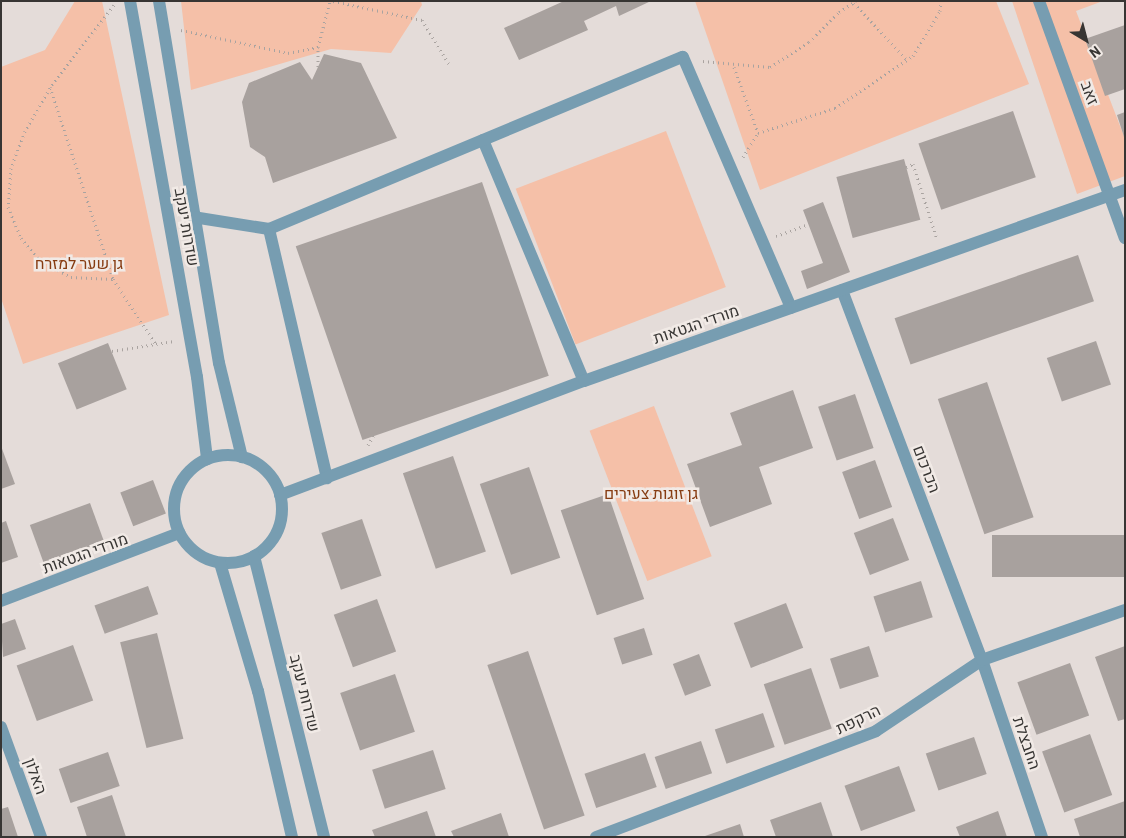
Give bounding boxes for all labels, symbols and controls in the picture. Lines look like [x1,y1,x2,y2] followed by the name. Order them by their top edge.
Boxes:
[1061,15,1111,65] north arrow
[1086,43,1104,62] text: N
[1077,78,1103,108] street label: זאב
[171,186,203,268] street label: שדרות יעקב
[35,253,123,273] park label: גן שער למזרח
[651,300,741,348] street label: מורדי הגטאות
[909,443,945,495] street label: הכרכום
[604,483,698,503] park label: גן זוגות צעירים
[40,529,130,577] street label: מורדי הגטאות
[286,652,324,734] street label: שדרות יעקב
[833,700,883,738] street label: הרקפת
[1009,714,1045,772] street label: החבצלת
[21,755,51,797] street label: האלון

